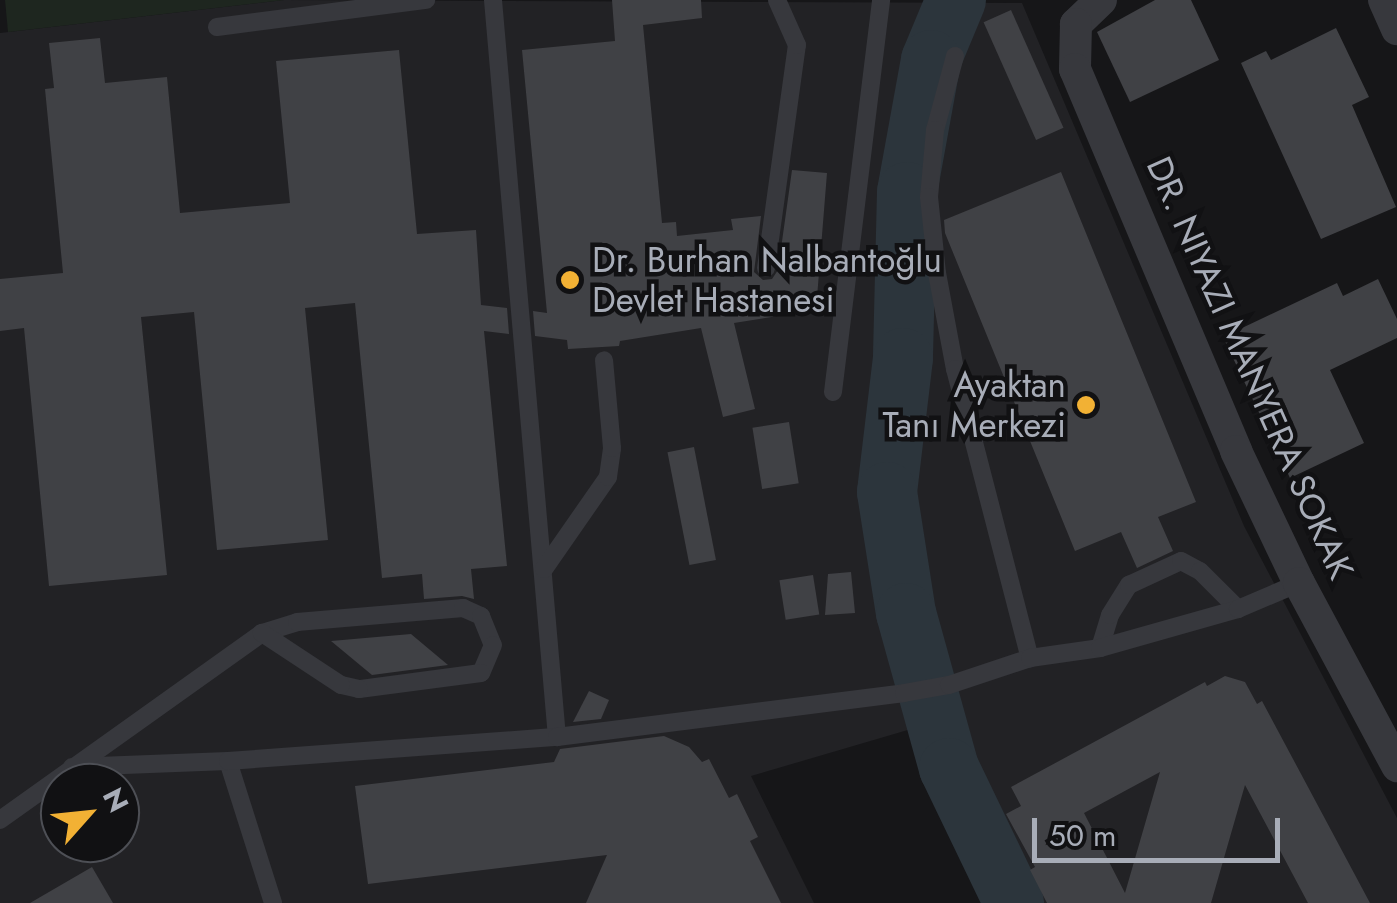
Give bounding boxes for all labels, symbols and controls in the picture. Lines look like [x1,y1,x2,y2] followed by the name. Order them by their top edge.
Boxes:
[1138,150,1362,586] street label: DR. NIYAZI MANYERA SOKAK
[592,239,942,321] place label: Dr. Burhan Nalbantoğlu Devlet Hastanesi
[557,267,583,293] marker: Dr. Burhan Nalbantoğlu Devlet Hastanesi
[882,364,1066,446] place label: Ayaktan Tanı Merkezi
[1075,394,1097,416] marker: Ayaktan Tanı Merkezi
[40,763,140,863] north arrow
[92,781,139,819] text: N
[1037,798,1284,860] scale bar
[1049,814,1116,857] text: 50 m

